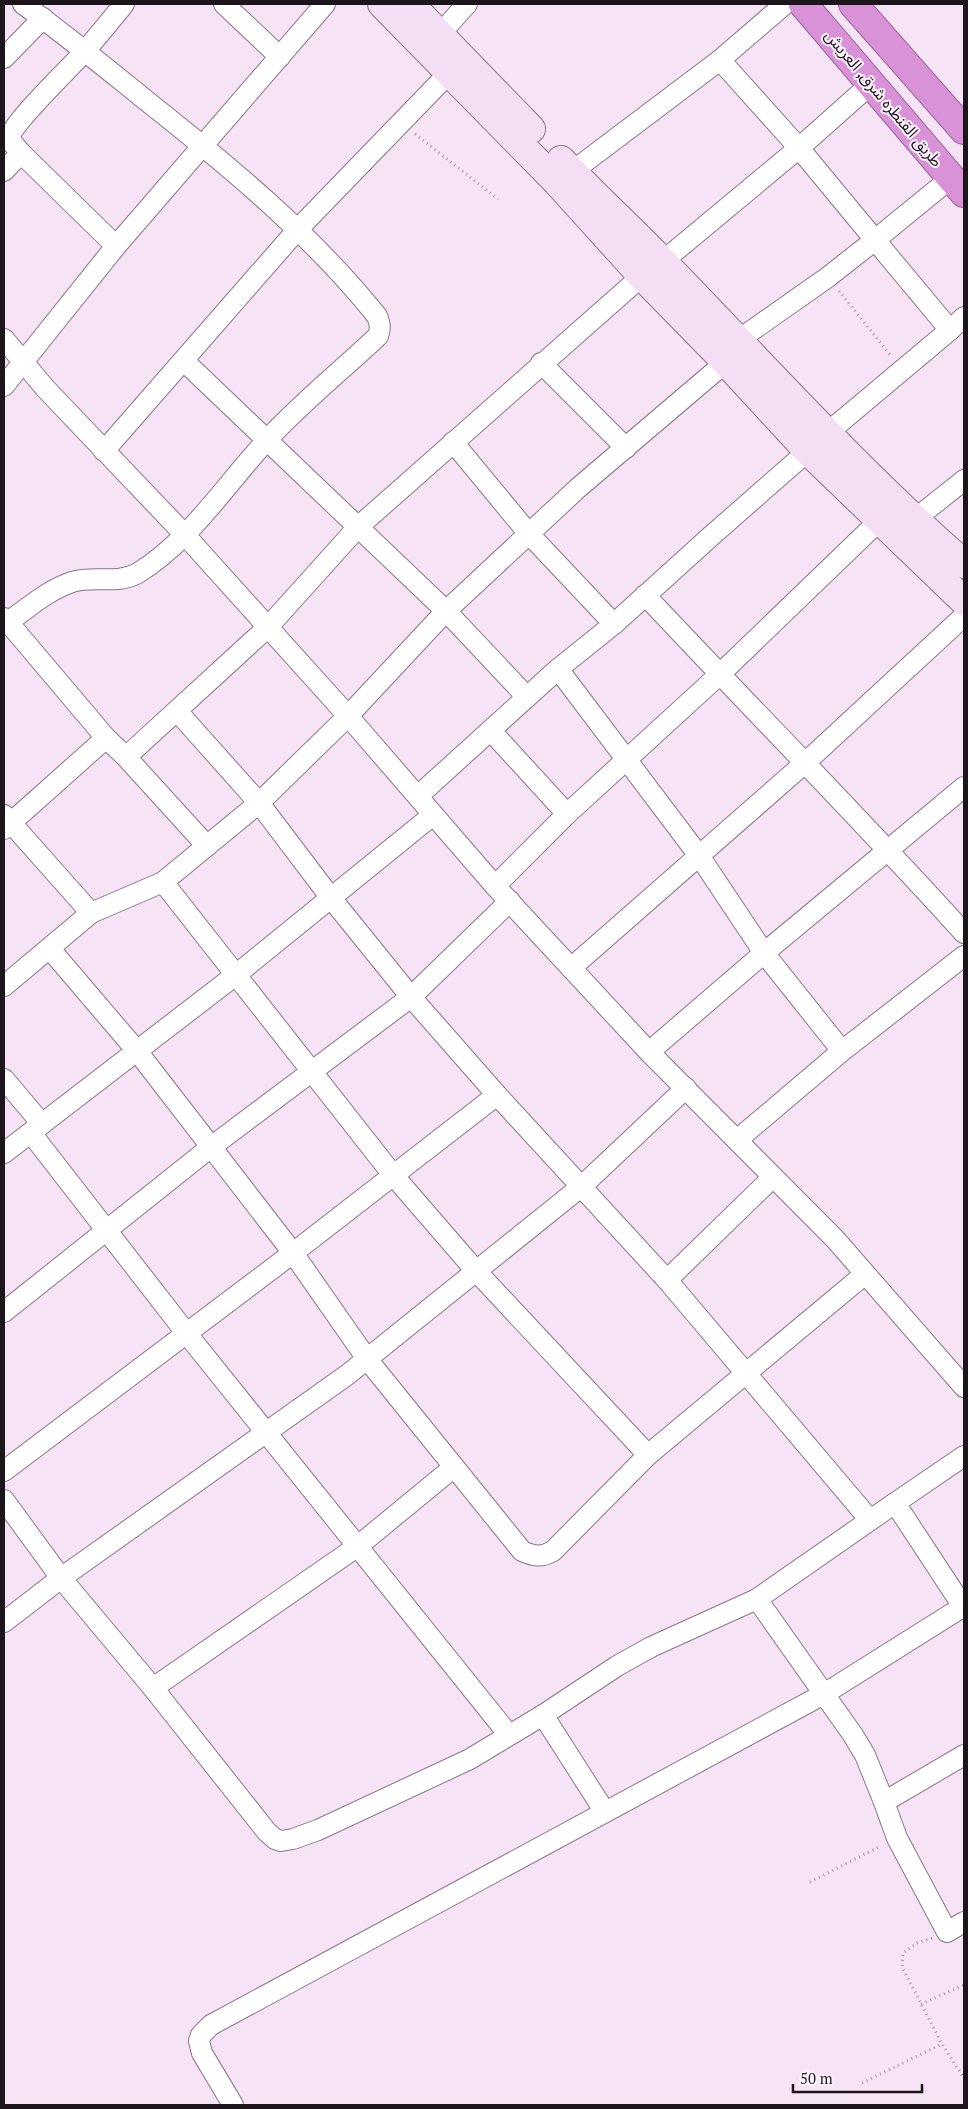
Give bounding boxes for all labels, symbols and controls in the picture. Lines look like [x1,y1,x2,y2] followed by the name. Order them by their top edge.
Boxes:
[820,25,948,171] street label: طريق القنطره شرق, العريش
[793,2062,922,2094] scale bar
[800,2068,833,2088] text: 50 m

